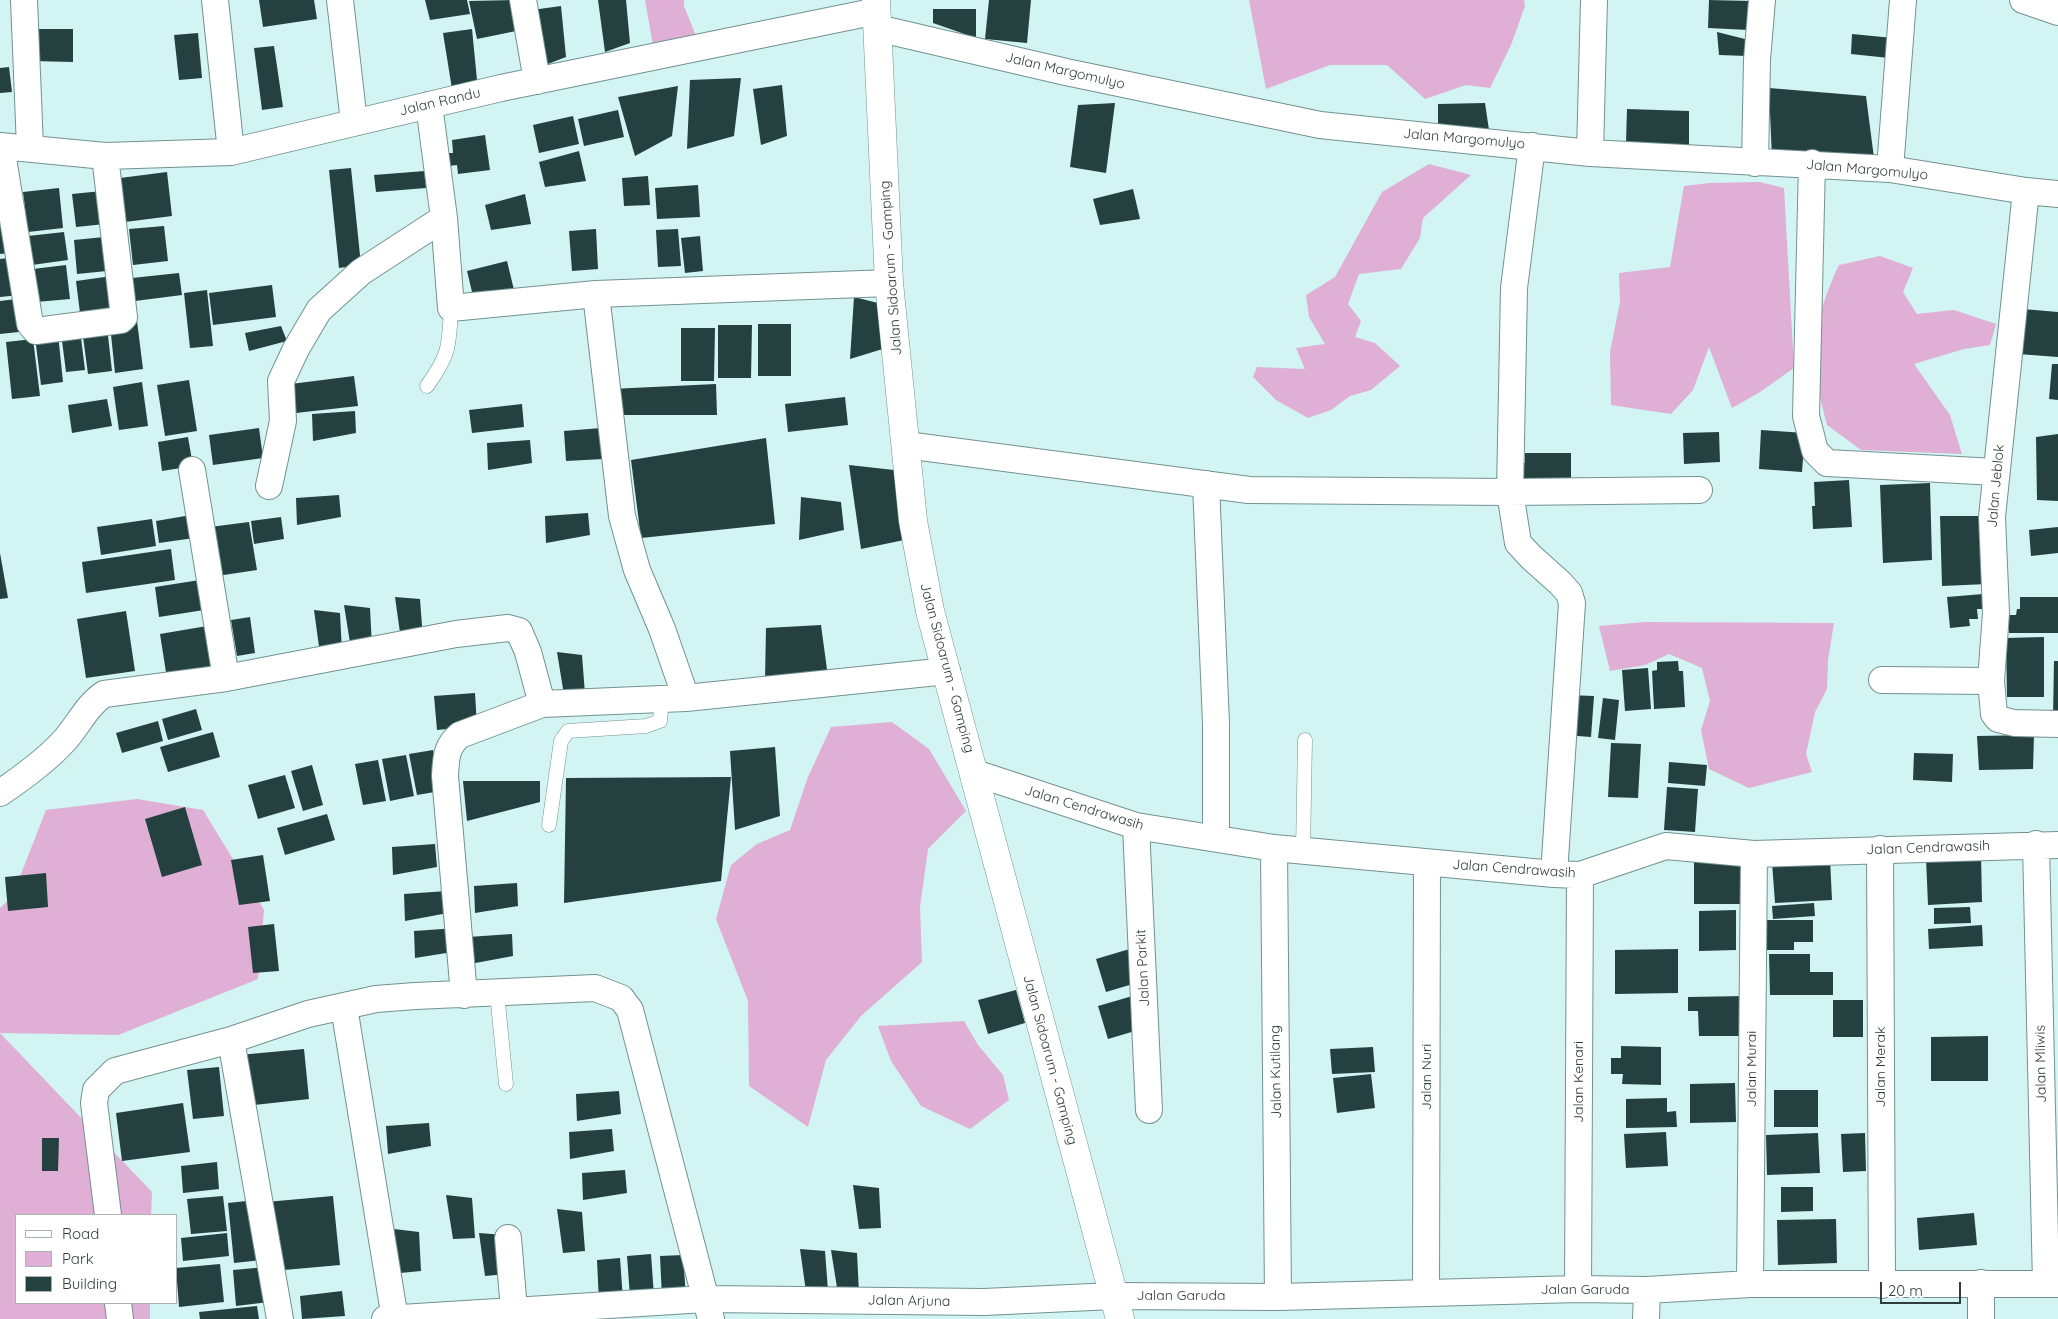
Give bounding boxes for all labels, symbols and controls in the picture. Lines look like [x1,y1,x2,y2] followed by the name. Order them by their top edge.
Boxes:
[1004,49,1126,93] street label: Jalan Margomulyo
[398,85,482,119] street label: Jalan Randu
[1402,125,1526,153] street label: Jalan Margomulyo
[1805,156,1929,184] street label: Jalan Margomulyo
[877,180,905,356] street label: Jalan Sidoarum - Gamping
[1984,444,2008,528] street label: Jalan Jeblok
[916,581,978,755] street label: Jalan Sidoarum - Gamping
[1022,782,1146,834] street label: Jalan Cendrawasih
[1866,837,1990,859] street label: Jalan Cendrawasih
[1452,856,1576,882] street label: Jalan Cendrawasih
[1133,929,1153,1007] street label: Jalan Parkit
[1019,973,1081,1147] street label: Jalan Sidoarum - Gamping
[1267,1025,1285,1119] street label: Jalan Kutilang
[2032,1025,2050,1103] street label: Jalan Mliwis
[1873,1027,1889,1107] street label: Jalan Merak
[1744,1031,1760,1107] street label: Jalan Murai
[1571,1041,1587,1123] street label: Jalan Kenari
[1419,1044,1435,1110] street label: Jalan Nuri
[15,1214,178,1304] legend
[62,1224,99,1243] text: Road
[62,1249,94,1268] text: Park
[1883,1272,1964,1304] scale bar
[62,1274,117,1293] text: Building
[1888,1281,1923,1300] text: 20 m
[1541,1282,1629,1298] street label: Jalan Garuda
[1137,1288,1225,1304] street label: Jalan Garuda
[867,1292,951,1310] street label: Jalan Arjuna

